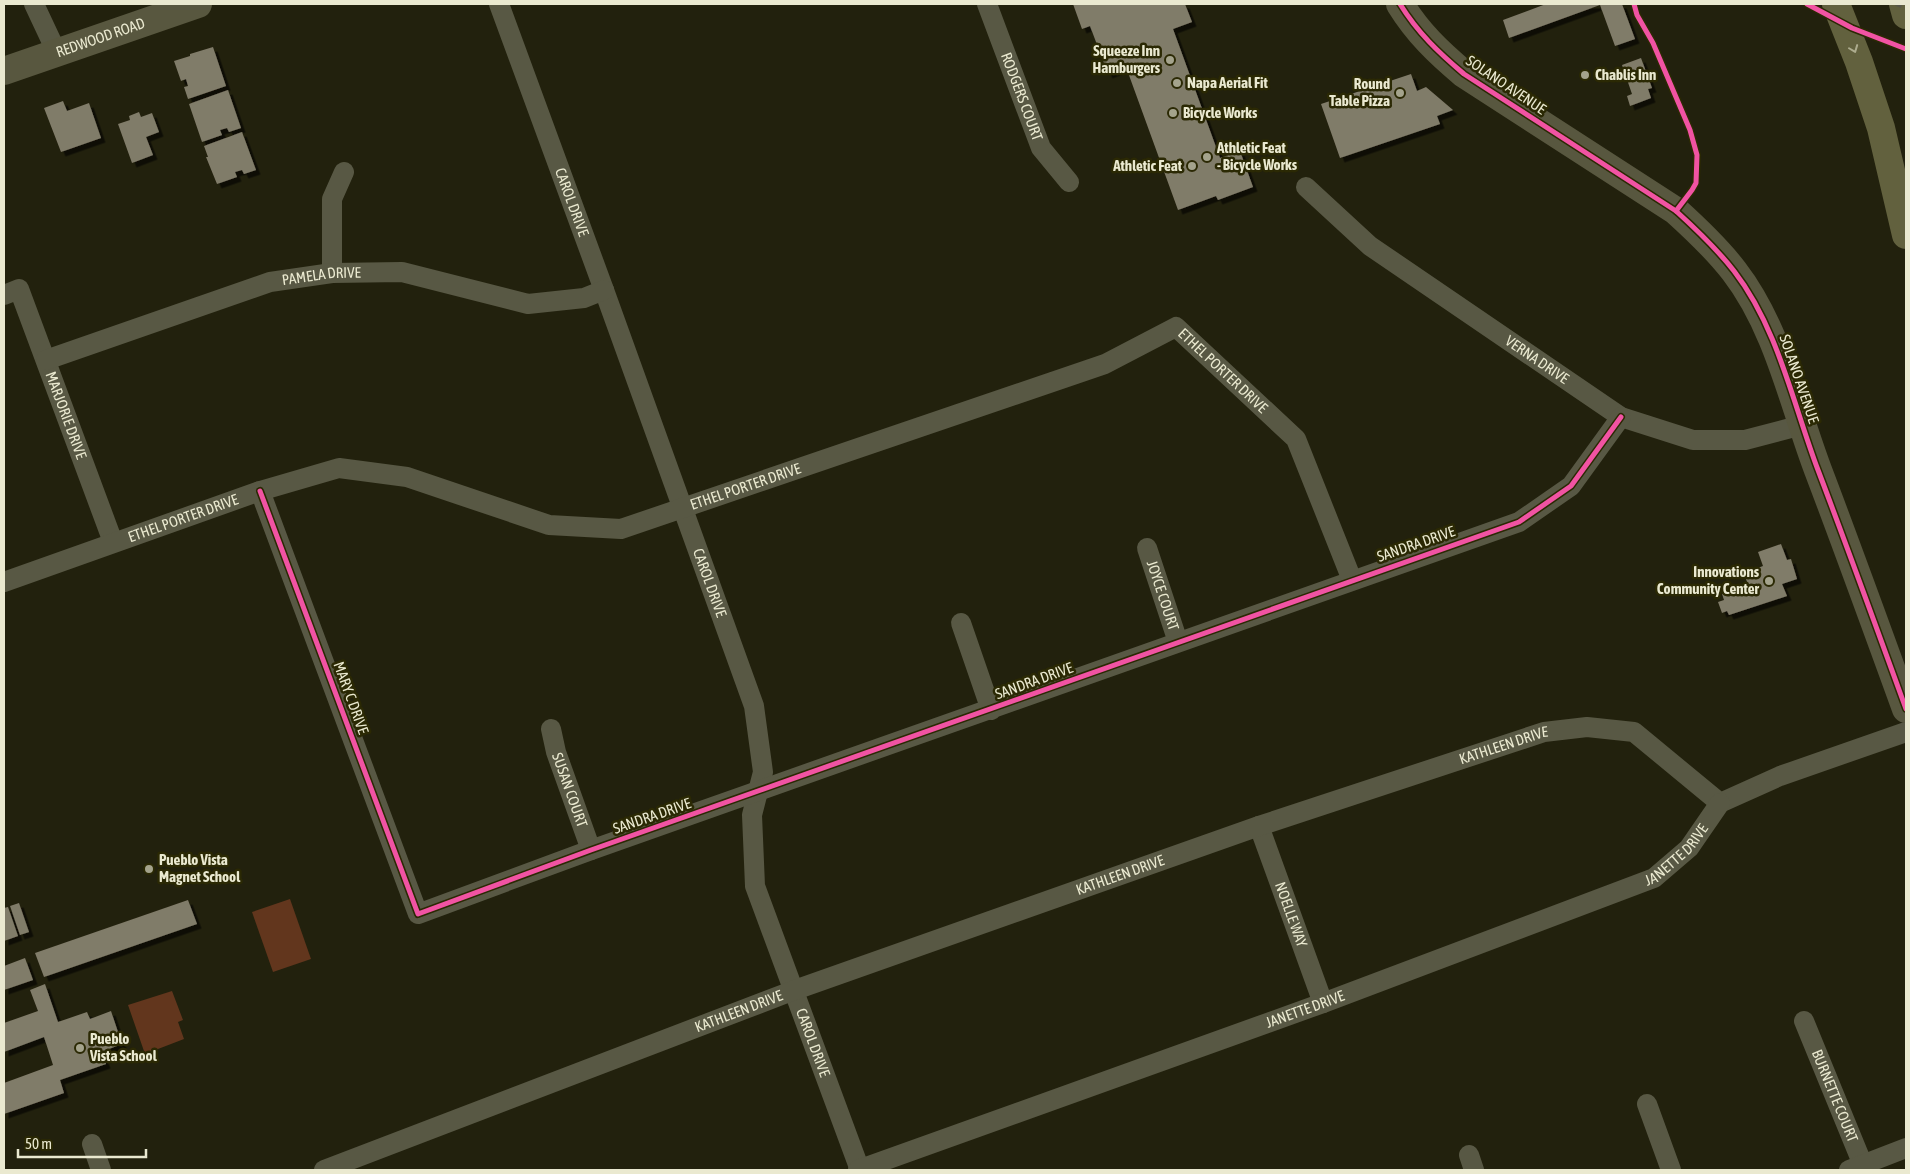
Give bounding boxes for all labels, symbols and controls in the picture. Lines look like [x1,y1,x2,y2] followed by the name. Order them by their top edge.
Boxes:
[54,14,147,60] street label: REDWOOD ROAD
[1092,42,1161,76] place label: Squeeze Inn Hamburgers
[1848,44,1858,53] one-way arrow
[998,50,1047,143] street label: RODGERS COURT
[1463,52,1550,118] street label: SOLANO AVENUE
[1164,54,1176,66] marker: Squeeze Inn Hamburgers
[1595,66,1656,83] place label: Chablis Inn
[1579,69,1591,81] marker: Chablis Inn
[1187,74,1269,91] place label: Napa Aerial Fit
[1329,75,1390,109] place label: Round Table Pizza
[1171,77,1183,89] marker: Napa Aerial Fit
[1394,87,1406,99] marker: Round Table Pizza
[1183,104,1258,121] place label: Bicycle Works
[1167,107,1179,119] marker: Bicycle Works
[1216,139,1298,173] place label: Athletic Feat - Bicycle Works
[1201,151,1213,163] marker: Athletic Feat - Bicycle Works
[1112,157,1183,174] place label: Athletic Feat
[1186,160,1198,172] marker: Athletic Feat
[552,165,593,239] street label: CAROL DRIVE
[281,264,362,288] street label: PAMELA DRIVE
[1175,325,1272,416] street label: ETHEL PORTER DRIVE
[1502,332,1573,387] street label: VERNA DRIVE
[1776,332,1823,426] street label: SOLANO AVENUE
[42,369,91,462] street label: MARJORIE DRIVE
[688,459,803,513] street label: ETHEL PORTER DRIVE
[126,490,241,545] street label: ETHEL PORTER DRIVE
[1375,522,1458,565] street label: SANDRA DRIVE
[690,546,730,620] street label: CAROL DRIVE
[1144,558,1183,633] street label: JOYCE COURT
[1657,563,1760,597] place label: Innovations Community Center
[1763,575,1775,587] marker: Innovations Community Center
[993,658,1075,702] street label: SANDRA DRIVE
[331,659,373,737] street label: MARY C DRIVE
[1457,723,1549,767] street label: KATHLEEN DRIVE
[549,750,591,830] street label: SUSAN COURT
[611,794,694,837] street label: SANDRA DRIVE
[1642,820,1711,889] street label: JANETTE DRIVE
[159,851,241,885] place label: Pueblo Vista Magnet School
[1073,851,1167,898] street label: KATHLEEN DRIVE
[143,863,155,875] marker: Pueblo Vista Magnet School
[1272,879,1311,949] street label: NOELLE WAY
[692,986,785,1035] street label: KATHLEEN DRIVE
[1263,987,1347,1031] street label: JANETTE DRIVE
[793,1006,834,1080] street label: CAROL DRIVE
[89,1030,158,1064] place label: Pueblo Vista School
[74,1042,86,1054] marker: Pueblo Vista School
[1809,1047,1862,1145] street label: BURNETTE COURT
[18,1126,145,1158] scale bar
[25,1135,52,1152] text: 50 m

